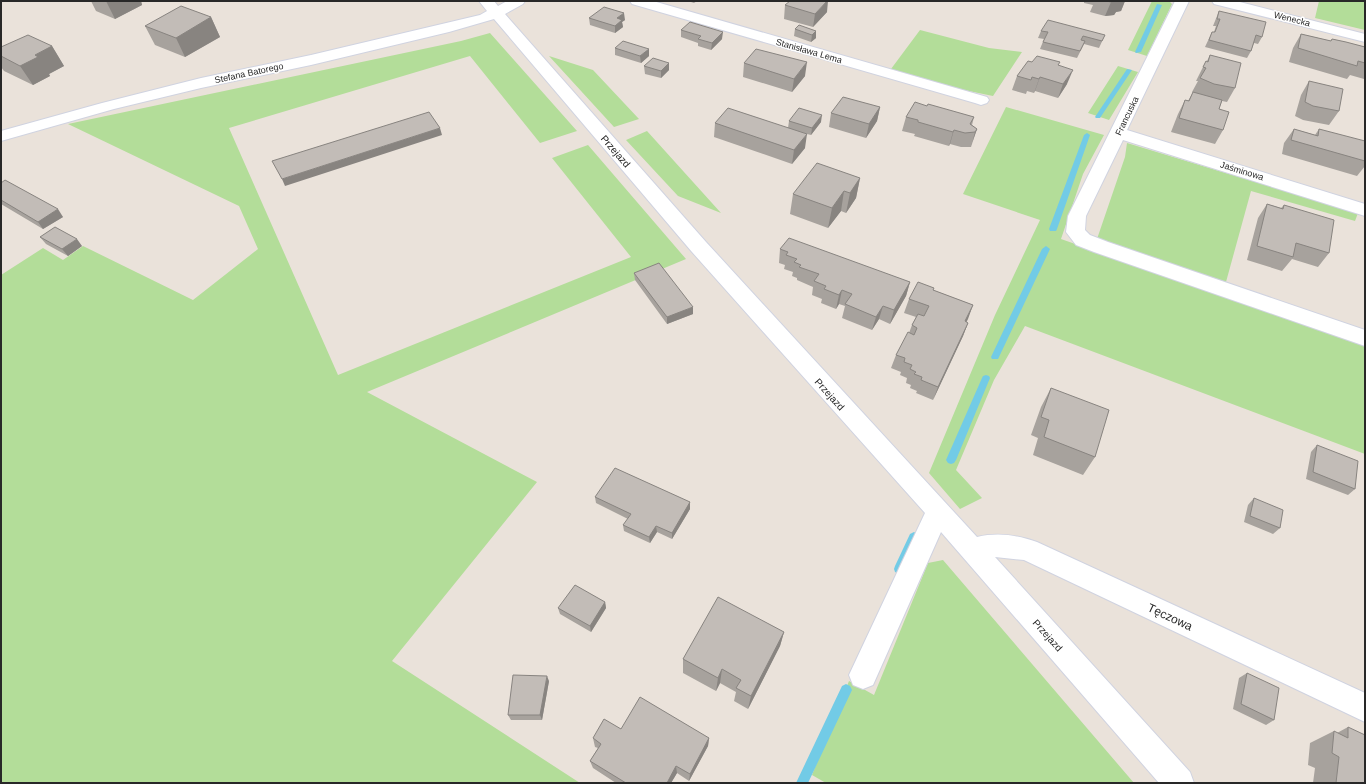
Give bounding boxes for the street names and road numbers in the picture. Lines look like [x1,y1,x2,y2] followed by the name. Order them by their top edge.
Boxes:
[1273,10,1311,28] street label: Wenecka
[775,37,843,65] street label: Stanisława Lema
[214,61,284,85] street label: Stefana Batorego
[1113,95,1141,137] street label: Francuska
[599,133,633,170] street label: Przejazd
[1219,160,1265,182] street label: Jaśminowa
[813,376,847,412] street label: Przejazd
[1145,601,1195,634] street label: Tęczowa
[1031,617,1065,653] street label: Przejazd

